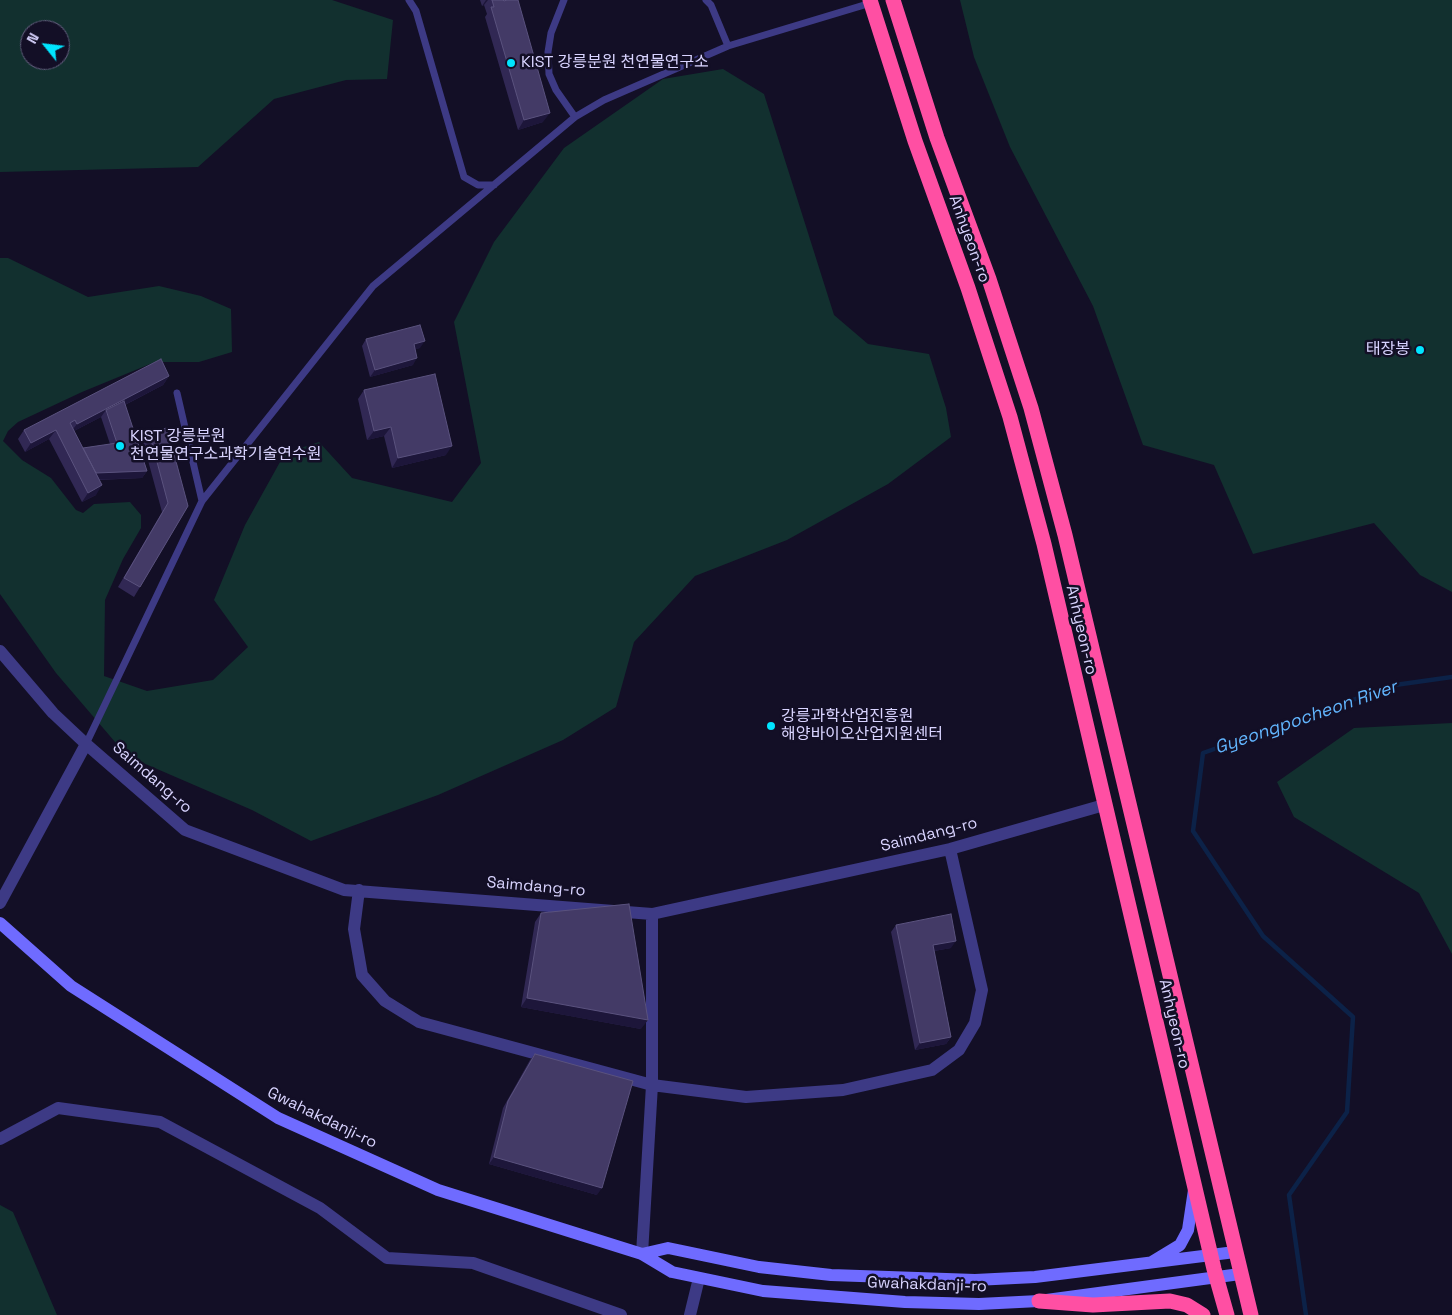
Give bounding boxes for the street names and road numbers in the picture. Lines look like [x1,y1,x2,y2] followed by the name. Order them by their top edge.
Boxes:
[944,193,994,285] street label: Anhyeon-ro
[1061,583,1101,677] street label: Anhyeon-ro
[108,738,196,818] street label: Saimdang-ro
[879,814,979,856] street label: Saimdang-ro
[486,873,586,901] street label: Saimdang-ro
[1154,977,1194,1071] street label: Anhyeon-ro
[264,1083,380,1153] street label: Gwahakdanji-ro
[867,1273,987,1297] street label: Gwahakdanji-ro

